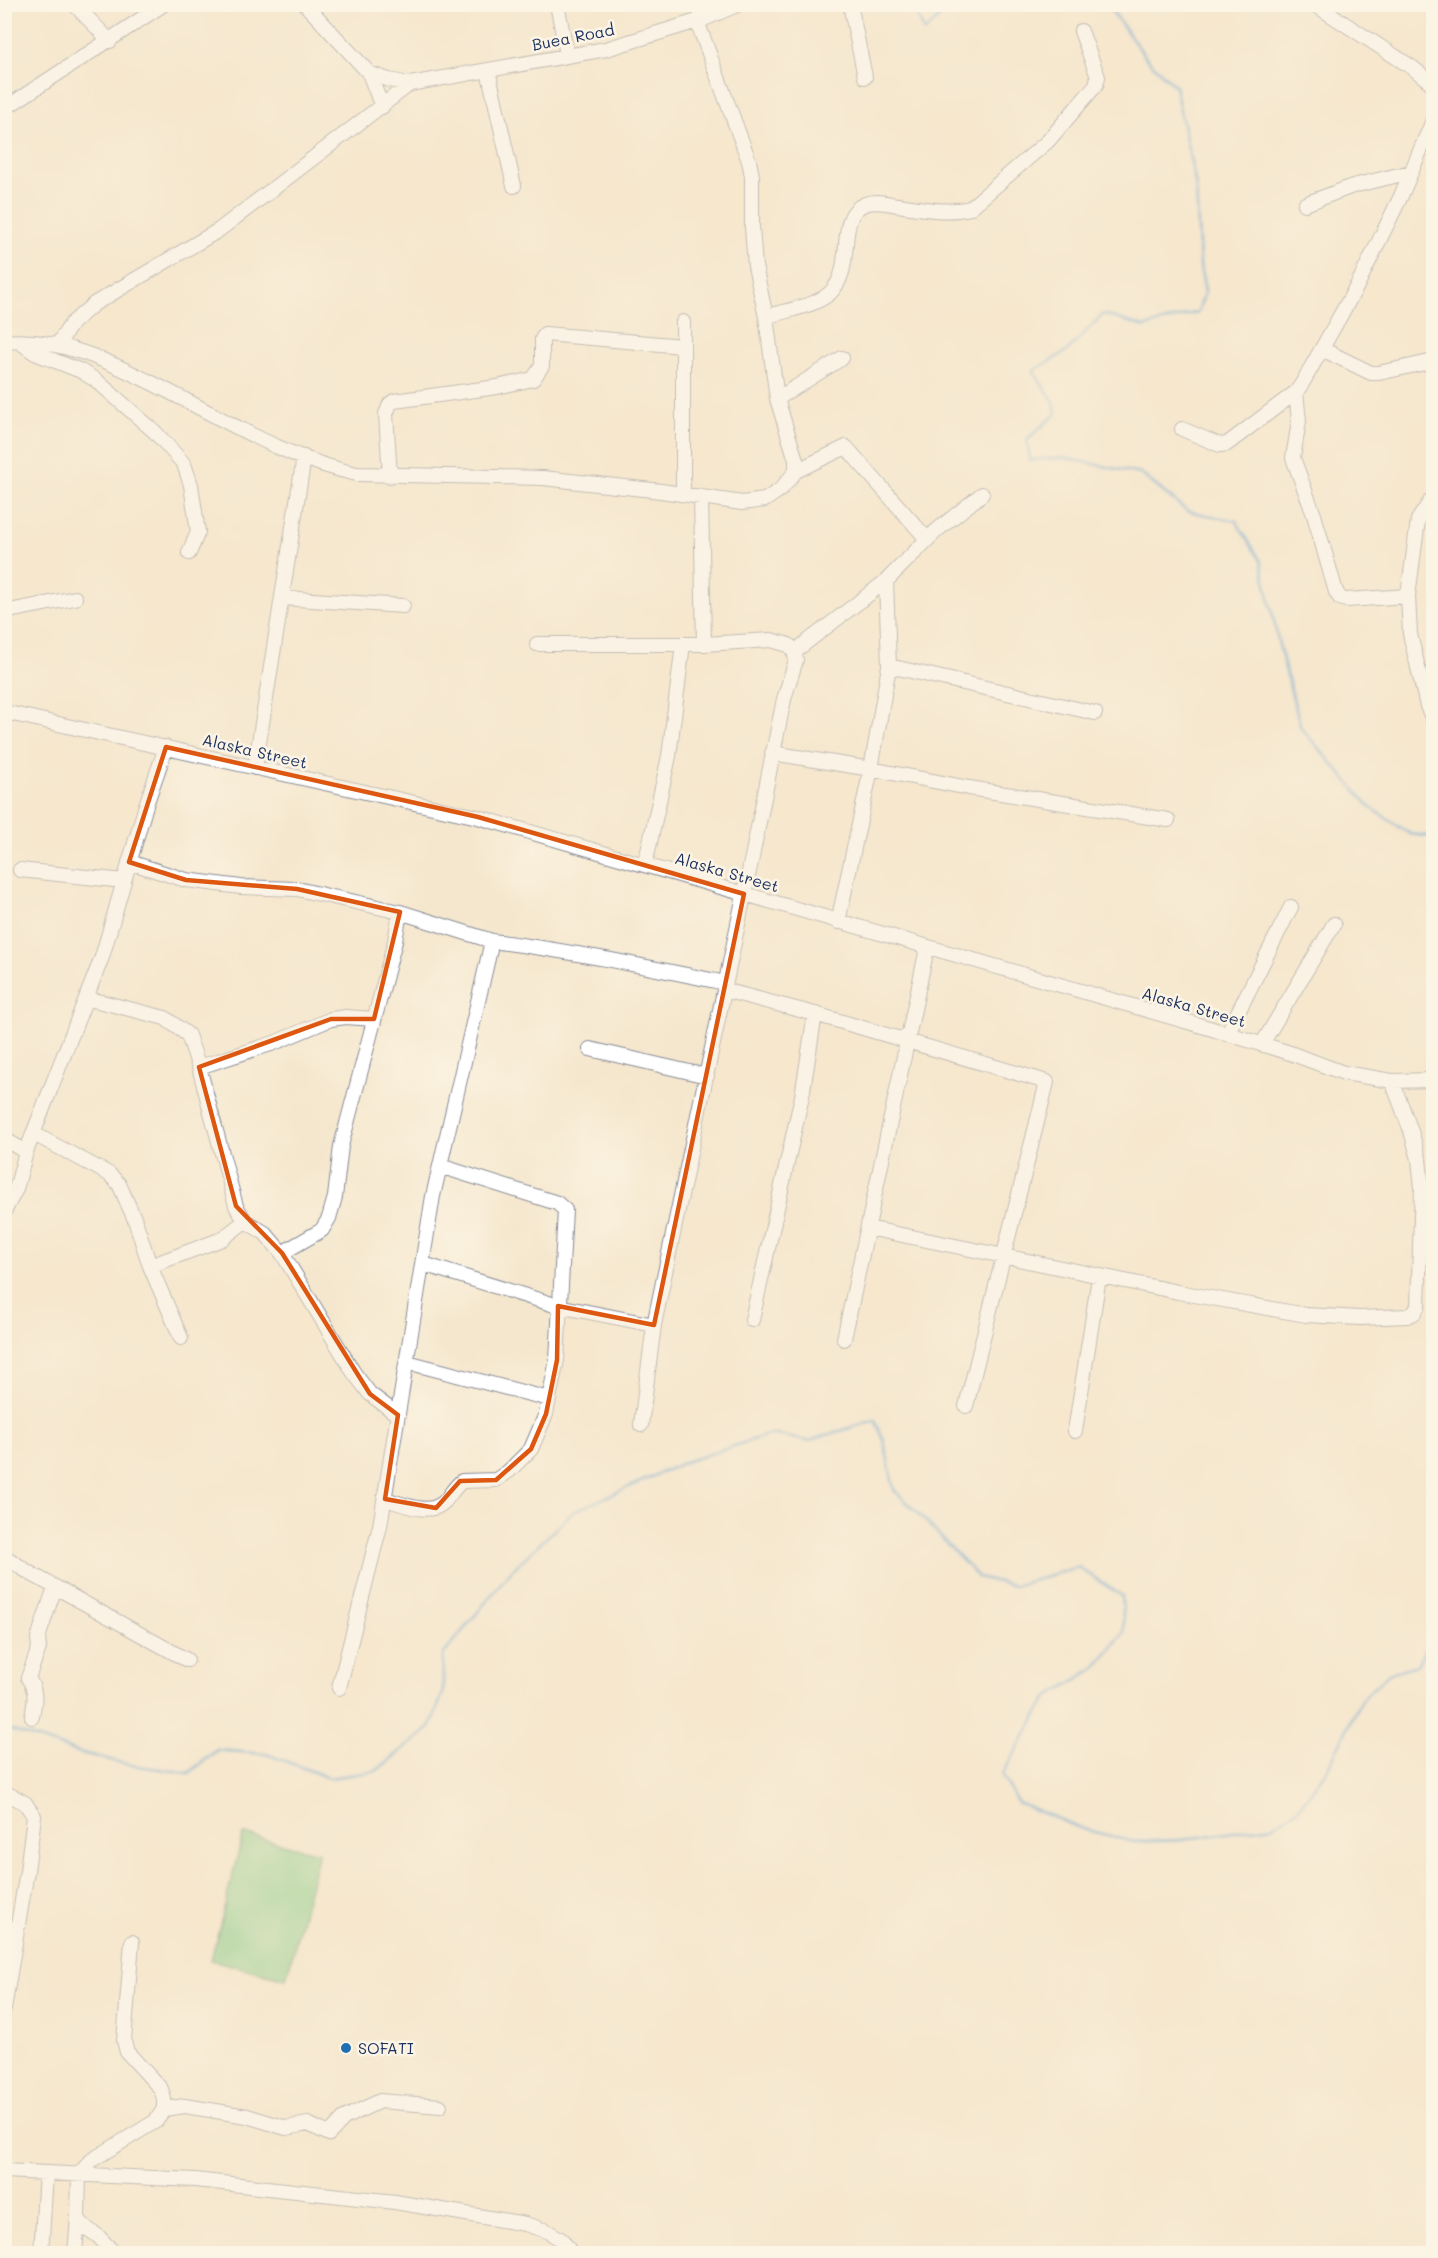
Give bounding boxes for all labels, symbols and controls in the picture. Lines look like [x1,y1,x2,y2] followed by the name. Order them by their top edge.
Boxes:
[530,18,616,55] street label: Buea Road
[200,728,310,773] street label: Alaska Street
[673,847,782,896] street label: Alaska Street
[1140,982,1249,1031] street label: Alaska Street
[358,2037,414,2058] place label: SOFATI
[339,2041,353,2055] marker: SOFATI

